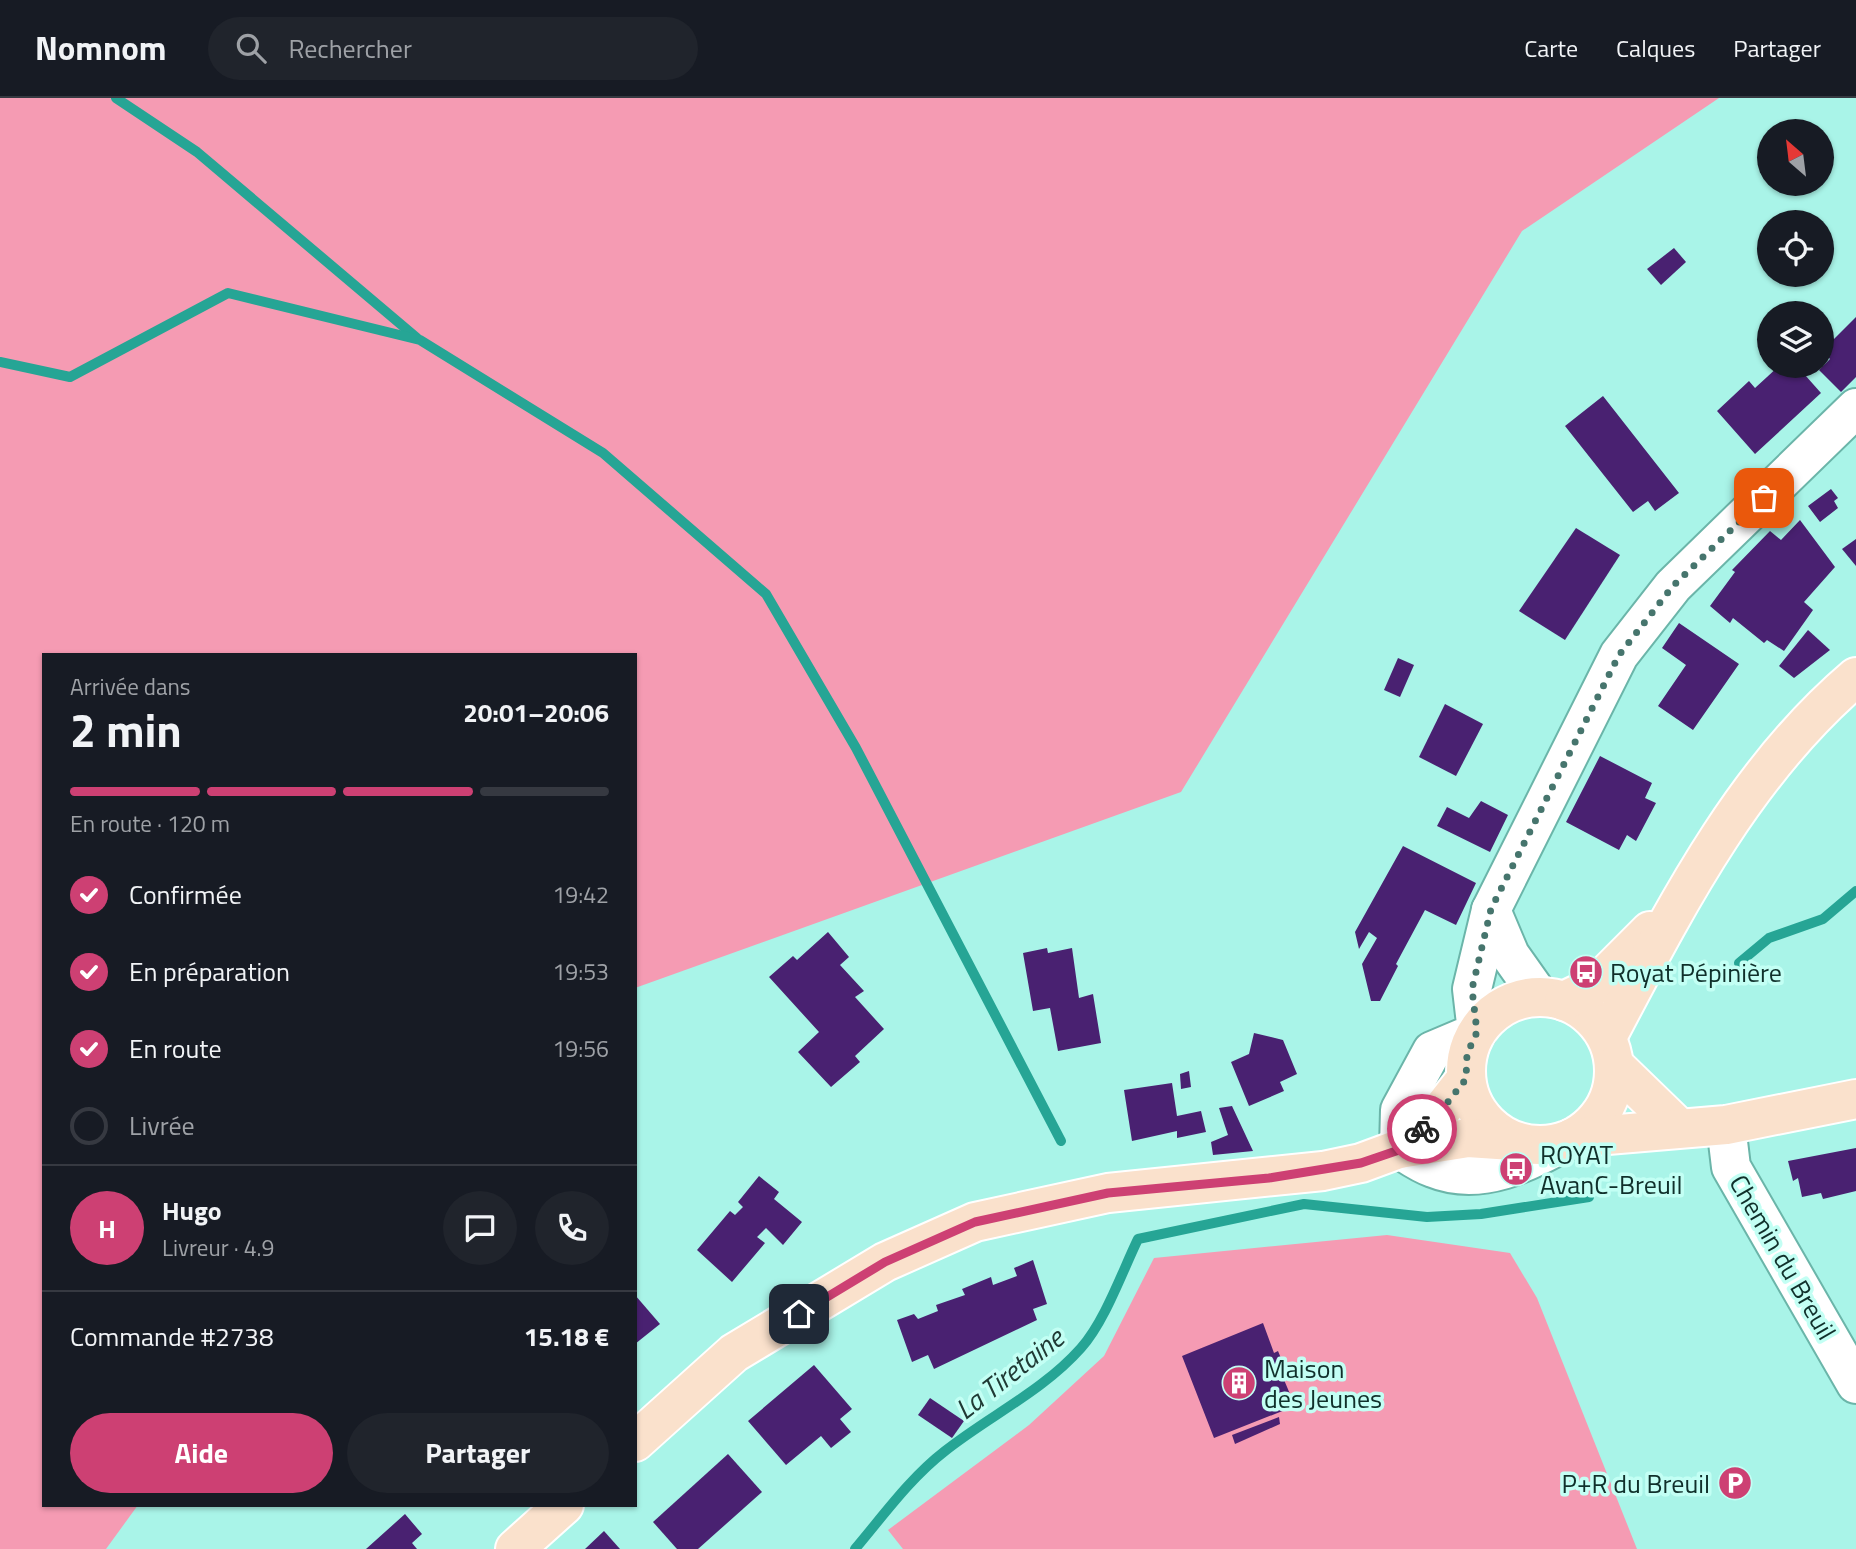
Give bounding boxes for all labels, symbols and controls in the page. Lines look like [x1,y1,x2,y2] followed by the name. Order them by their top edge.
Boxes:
[208,17,698,80] search box
[35,23,166,73] text: Nomnom
[232,29,270,67] icon: search
[288,29,412,68] text: Rechercher
[1524,30,1578,66] text: Carte
[1616,30,1695,66] text: Calques
[1733,30,1821,66] text: Partager
[1757,119,1834,196] north arrow
[1757,119,1834,378] map controls
[1757,210,1834,287] button: locate
[1757,301,1834,378] button: layers
[1734,468,1794,528] pin
[1745,479,1783,517] icon: bag
[70,669,191,704] text: Arrivée dans
[463,693,609,732] text: 20:01–20:06
[70,695,182,765] text: 2 min
[70,806,230,841] text: En route · 120 m
[129,875,242,914] text: Confirmée
[70,876,108,914] icon: check
[552,877,609,912] text: 19:42
[129,952,290,991] text: En préparation
[70,953,108,991] icon: check
[1567,953,1605,991] bus stop icon: Royat Pépinière
[1610,953,1782,992] place label: Royat Pépinière
[552,954,609,989] text: 19:53
[129,1029,222,1068] text: En route
[70,1030,108,1068] icon: check
[552,1031,609,1066] text: 19:56
[1387,1094,1457,1164] courier
[129,1106,195,1145] text: Livrée
[1403,1110,1441,1148] icon: bike
[1540,1135,1682,1204] place label: ROYAT AvanC-Breuil
[1497,1150,1535,1188] bus stop icon: ROYAT AvanC-Breuil
[1720,1167,1846,1347] street label: Chemin du Breuil
[162,1191,222,1230] text: Hugo
[443,1191,517,1265] button: chat
[535,1191,609,1265] button: phone
[98,1209,116,1248] text: H
[162,1230,274,1265] text: Livreur · 4.9
[769,1284,829,1344] pin
[780,1295,818,1333] icon: home
[945,1315,1074,1429] water label: La Tiretaine
[70,1317,273,1356] text: Commande #2738
[524,1317,609,1356] text: 15.18 €
[1264,1349,1382,1418] place label: Maison des Jeunes
[1220,1364,1258,1402] building icon: Maison des Jeunes
[70,1413,333,1493] button: Aide
[347,1413,609,1493] button: Partager
[1562,1464,1710,1503] place label: P+R du Breuil
[1716,1464,1754,1502] parking icon: P+R du Breuil

